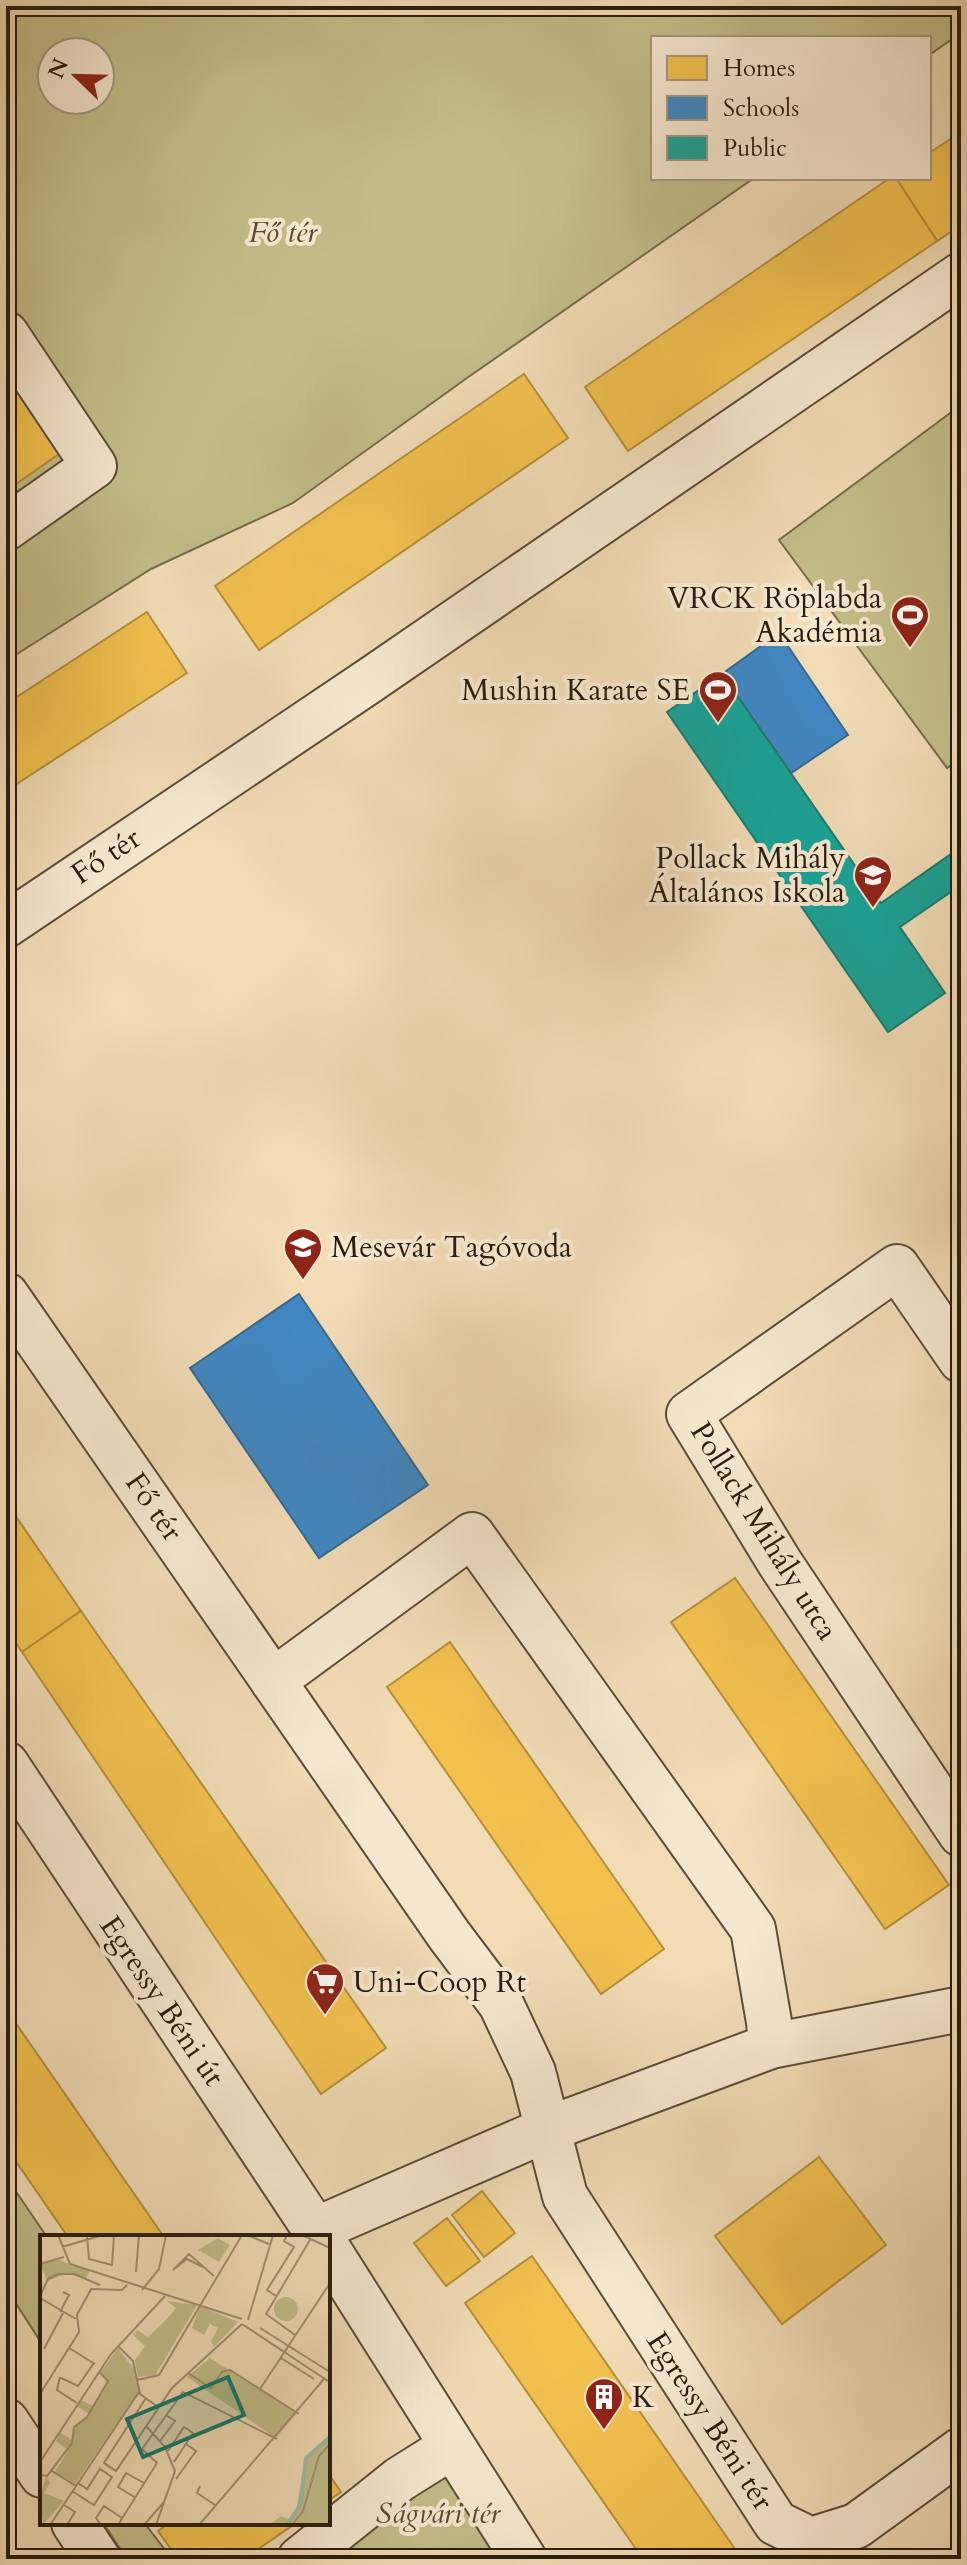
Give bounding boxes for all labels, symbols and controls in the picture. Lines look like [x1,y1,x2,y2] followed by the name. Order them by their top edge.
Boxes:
[36,36,116,116] north arrow
[651,36,931,180] legend
[723,52,795,85] text: Homes
[41,54,76,83] text: N
[723,92,799,125] text: Schools
[723,132,787,165] text: Public
[249,212,318,253] park label: Fő tér
[667,578,882,653] place label: VRCK Röplabda Akadémia
[889,594,931,649] sports icon: VRCK Röplabda Akadémia
[697,669,739,724] sports icon: Mushin Karate SE
[461,670,690,711] place label: Mushin Karate SE
[63,818,149,894] street label: Fő tér
[648,838,845,913] place label: Pollack Mihály Általános Iskola
[852,854,894,909] school or university icon: Pollack Mihály Általános Iskola
[282,1226,324,1281] school or university icon: Mesevár Tagóvoda
[331,1227,572,1268] place label: Mesevár Tagóvoda
[680,1414,848,1648] street label: Pollack Mihály utca
[116,1464,192,1550] street label: Fő tér
[90,1908,234,2095] street label: Egressy Béni út
[304,1961,346,2016] supermarket icon: Uni-Coop Rt
[353,1962,527,2003] place label: Uni-Coop Rt
[40,2235,330,2525] inset map
[637,2324,783,2518] street label: Egressy Béni tér
[583,2376,625,2431] building icon: K
[632,2377,655,2418] place label: K
[376,2493,501,2534] park label: Ságvári tér

